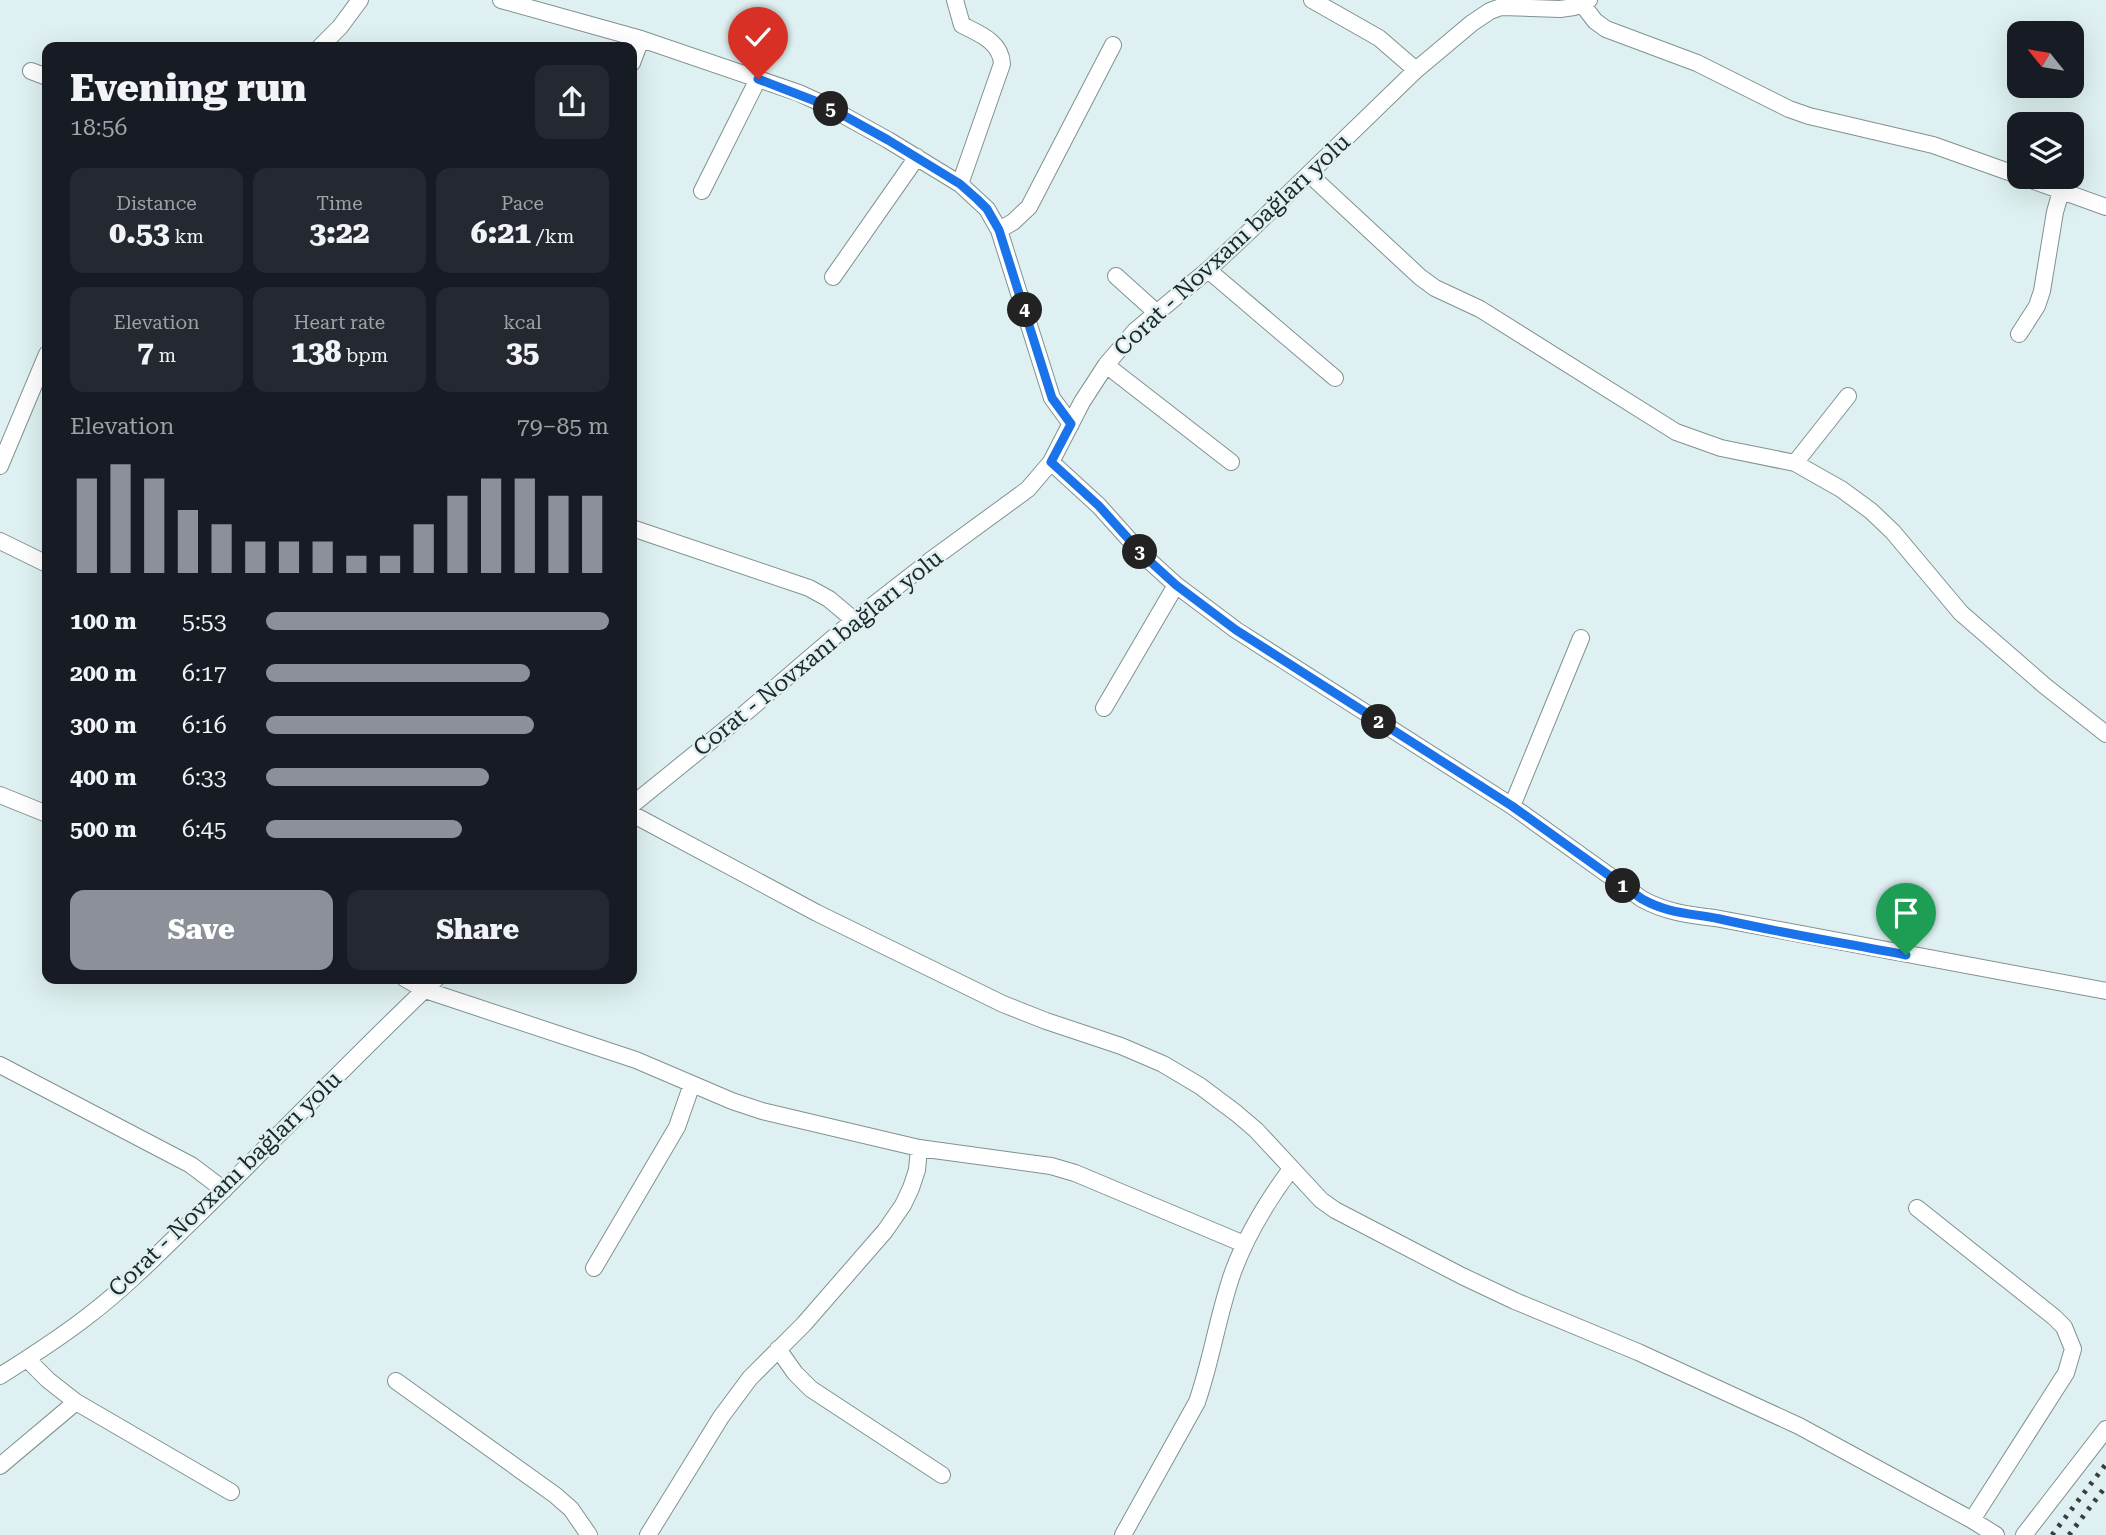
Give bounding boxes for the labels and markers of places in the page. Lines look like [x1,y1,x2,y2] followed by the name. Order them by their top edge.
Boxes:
[728,7,788,79] pin
[814,92,848,126] pin: 5
[1007,292,1042,328] pin: 4
[1122,534,1158,570] pin: 3
[1362,704,1396,740] pin: 2
[1606,868,1640,903] pin: 1
[1876,883,1936,955] pin

